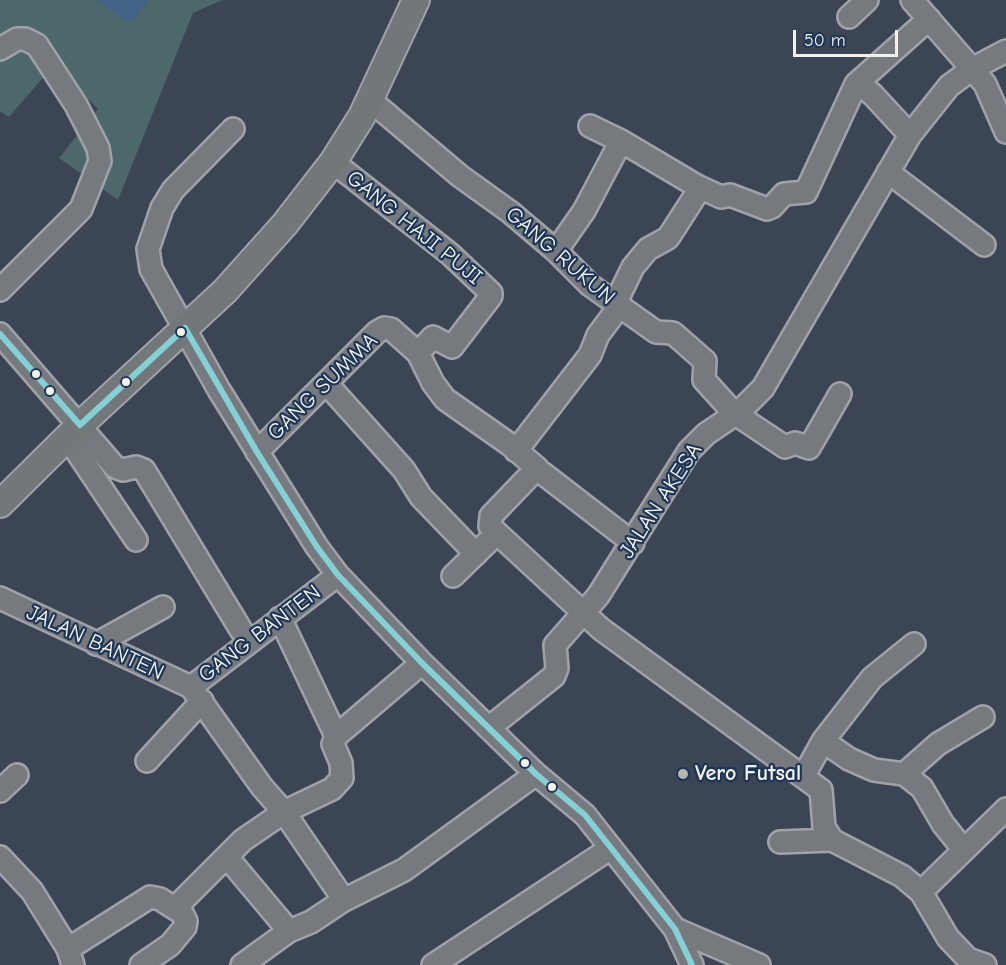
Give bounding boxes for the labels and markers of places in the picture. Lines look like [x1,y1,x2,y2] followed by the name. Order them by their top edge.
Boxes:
[175,326,187,338] unlabelled marker
[30,368,42,380] unlabelled marker
[120,376,132,388] unlabelled marker
[44,385,56,397] unlabelled marker
[519,757,531,769] unlabelled marker
[695,761,801,787] place label: Vero Futsal
[676,767,690,781] marker: Vero Futsal
[546,781,558,793] unlabelled marker

